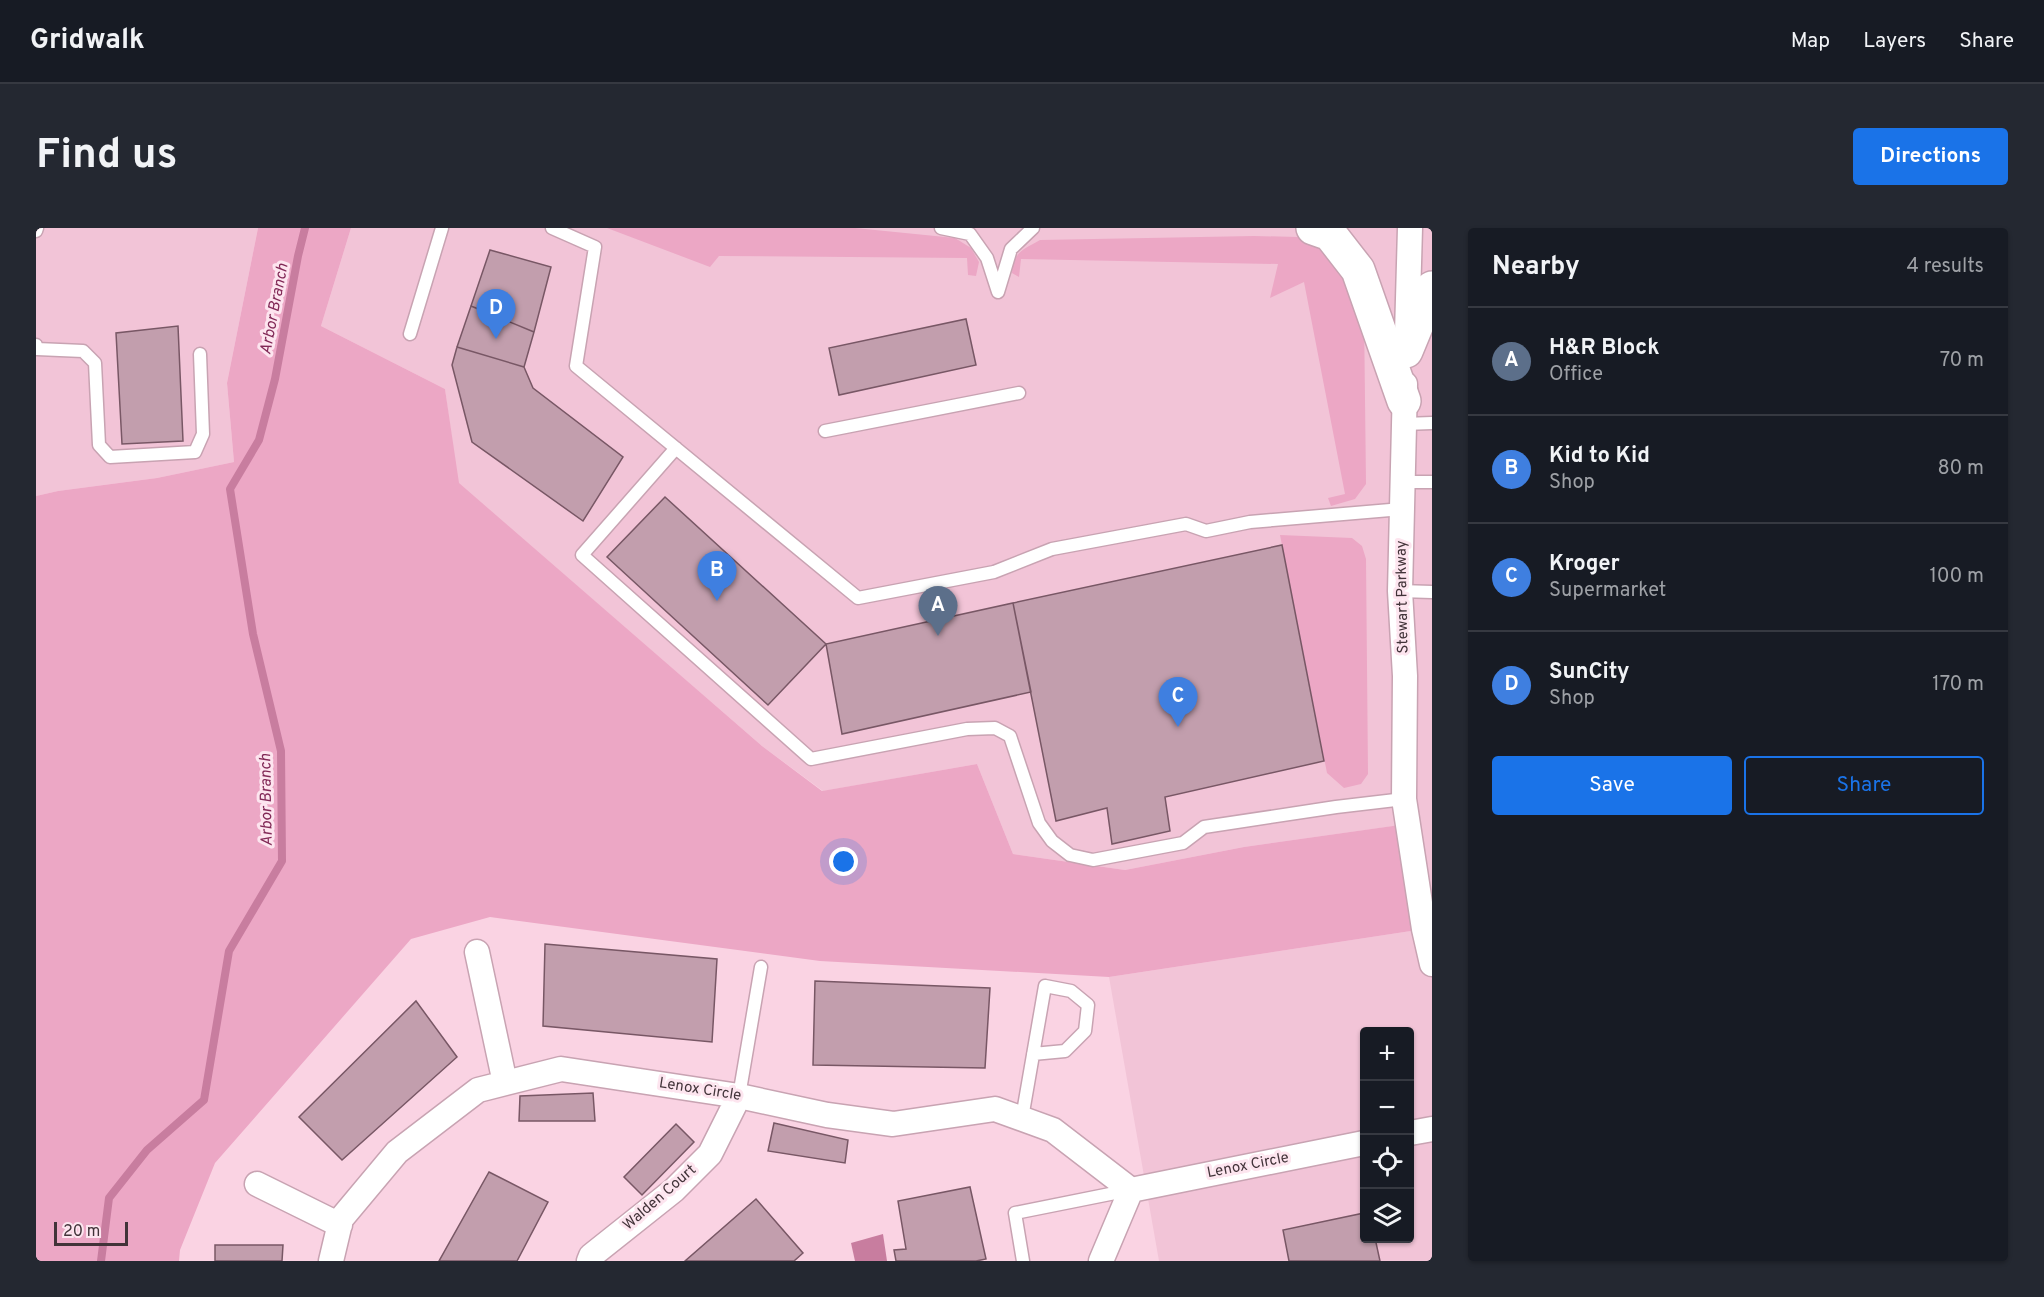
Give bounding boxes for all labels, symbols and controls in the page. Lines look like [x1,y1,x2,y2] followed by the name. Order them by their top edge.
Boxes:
[30,23,145,59] text: Gridwalk
[1791,28,1830,55] text: Map
[1863,28,1926,55] text: Layers
[1959,28,2014,55] text: Share
[1853,128,2008,185] button: Directions
[36,130,177,183] text: Find us
[1492,251,1580,284] text: Nearby
[1907,254,1984,280] text: 4 results
[256,261,294,356] water label: Arbor Branch
[476,290,516,339] pin: D
[1549,335,1660,362] text: H&R Block
[1504,348,1519,374] text: A
[1940,348,1984,374] text: 70 m
[1549,362,1603,388] text: Office
[1549,443,1650,470] text: Kid to Kid
[1505,456,1518,482] text: B
[1938,456,1984,482] text: 80 m
[1549,470,1595,496] text: Shop
[1393,540,1413,654] street label: Stewart Parkway
[1549,551,1620,578] text: Kroger
[698,552,736,601] pin: B
[1505,564,1518,590] text: C
[1929,564,1984,590] text: 100 m
[1549,578,1666,604] text: Supermarket
[918,586,958,636] pin: A
[1549,659,1630,686] text: SunCity
[1504,672,1519,698] text: D
[1932,672,1984,698] text: 170 m
[1158,678,1198,727] pin: C
[1549,686,1595,712] text: Shop
[256,753,278,846] water label: Arbor Branch
[1492,756,1732,815] button: Save
[1744,756,1984,815] button: Share
[829,847,858,876] your location
[1360,1027,1414,1243] map controls
[1360,1027,1414,1081] button: +
[657,1074,743,1106] street label: Lenox Circle
[1360,1081,1414,1135] button: −
[1360,1135,1414,1189] button: locate
[1205,1149,1291,1183] street label: Lenox Circle
[619,1161,701,1235] street label: Walden Court
[1360,1189,1414,1243] button: layers
[54,1219,128,1246] scale bar
[63,1222,100,1242] text: 20 m

